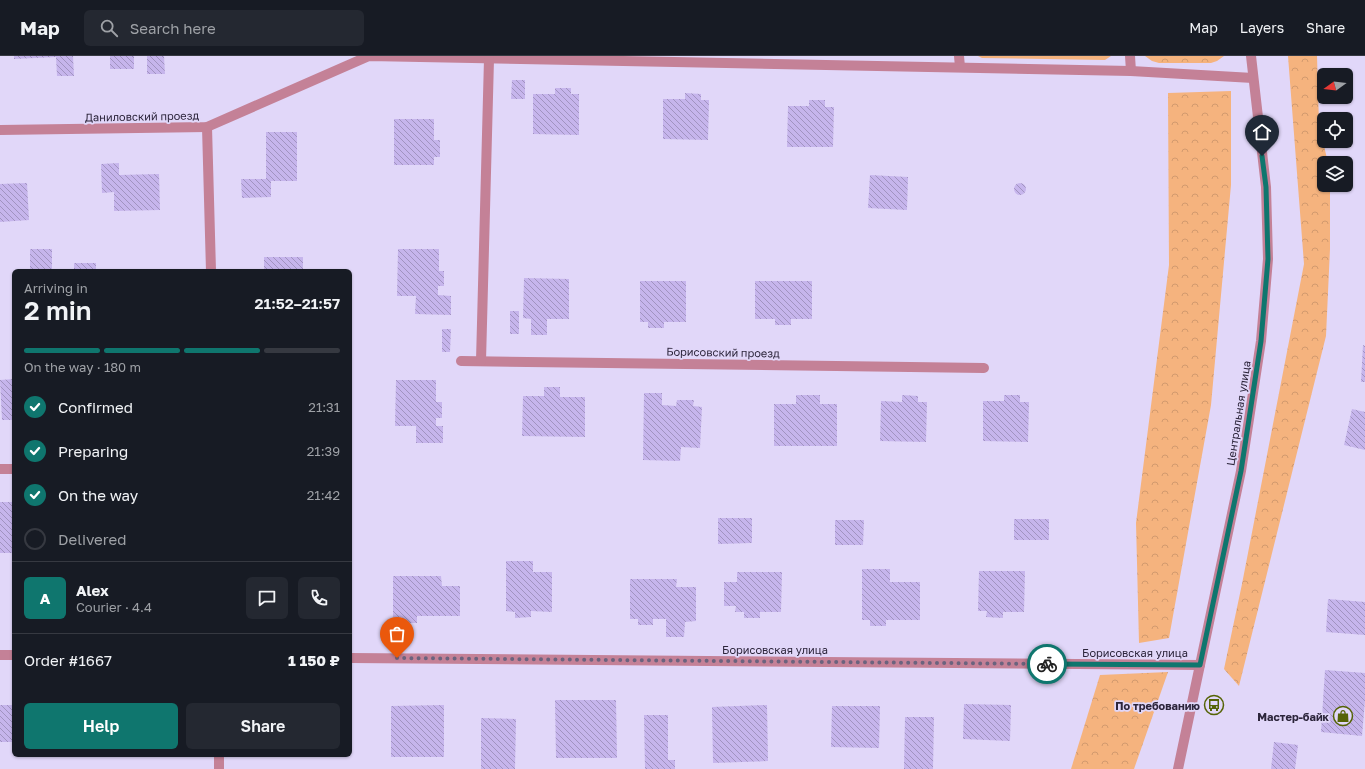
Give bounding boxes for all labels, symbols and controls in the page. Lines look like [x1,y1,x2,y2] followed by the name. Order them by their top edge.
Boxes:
[84,10,364,46] search box
[20,16,60,39] text: Map
[98,17,120,39] icon: search
[130,19,216,37] text: Search here
[1189,19,1218,36] text: Map
[1240,19,1284,36] text: Layers
[1306,19,1345,36] text: Share
[1317,68,1353,104] north arrow
[1317,68,1353,192] map controls
[85,108,200,123] street label: Даниловский проезд
[1317,112,1353,148] button: locate
[1245,115,1279,156] pin
[1251,121,1273,143] icon: home
[1317,156,1353,192] button: layers
[24,280,88,296] text: Arriving in
[255,294,340,312] text: 21:52–21:57
[24,295,92,326] text: 2 min
[666,345,780,359] street label: Борисовский проезд
[24,359,141,375] text: On the way · 180 m
[1223,360,1253,466] street label: Центральная улица
[24,396,46,418] icon: check
[58,398,133,416] text: Confirmed
[308,399,340,415] text: 21:31
[24,440,46,462] icon: check
[58,442,128,460] text: Preparing
[307,443,340,459] text: 21:39
[24,484,46,506] icon: check
[58,486,138,504] text: On the way
[307,487,340,503] text: 21:42
[58,530,126,548] text: Delivered
[246,577,288,619] button: chat
[298,577,340,619] button: phone
[76,581,109,599] text: Alex
[40,589,50,607] text: A
[76,599,152,615] text: Courier · 4.4
[380,617,414,658] pin
[386,623,408,645] icon: bag
[722,643,828,656] street label: Борисовская улица
[1027,644,1067,684] courier
[1082,646,1188,659] street label: Борисовская улица
[24,651,112,669] text: Order #1667
[288,651,340,669] text: 1 150 ₽
[1036,653,1058,675] icon: bike
[1203,694,1225,716] bus stop icon: По требованию
[1115,699,1200,712] place label: По требованию
[24,703,178,749] button: Help
[186,703,340,749] button: Share
[1332,705,1354,727] shop icon: Мастер-байк
[1257,710,1330,723] place label: Мастер-байк

